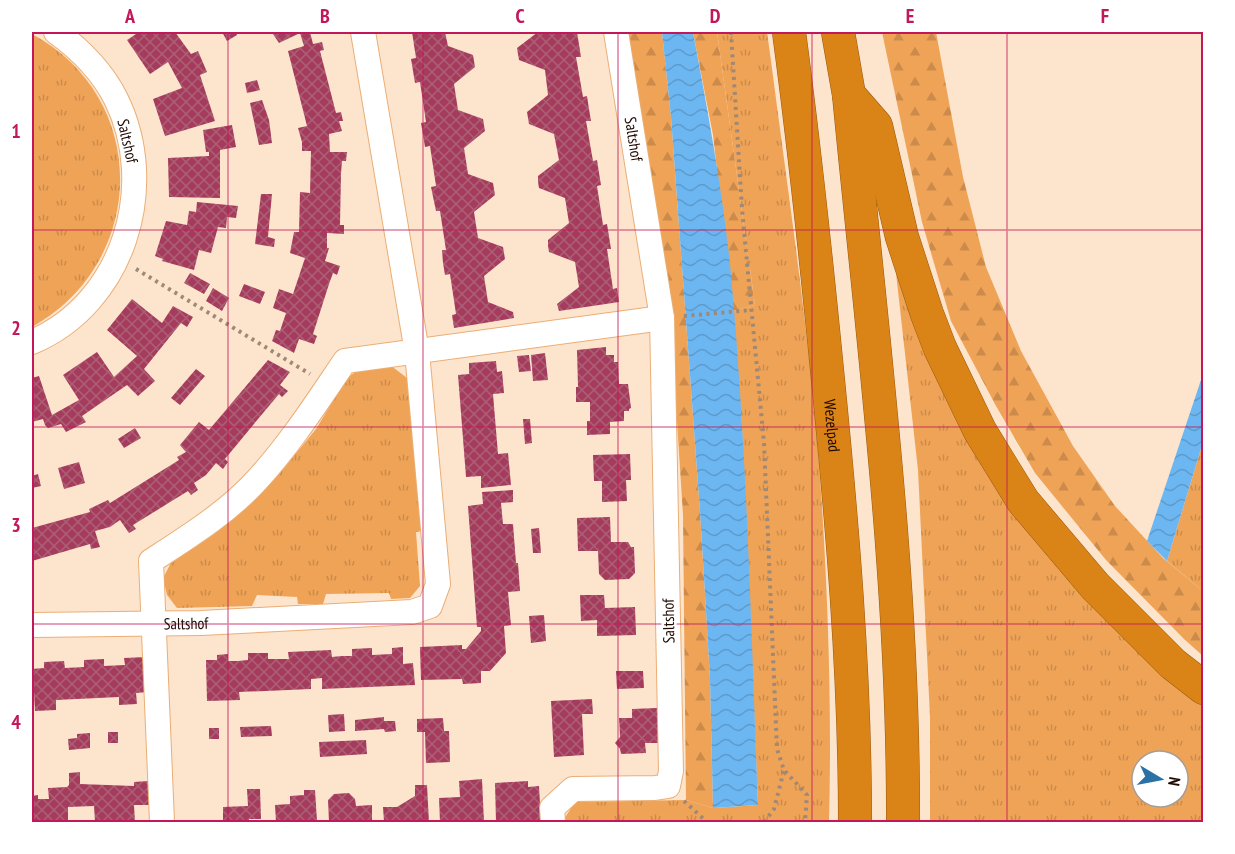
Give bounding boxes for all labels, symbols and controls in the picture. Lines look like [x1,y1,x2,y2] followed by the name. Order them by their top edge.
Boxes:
[124,3,136,29] text: A
[320,3,330,29] text: B
[515,3,525,29] text: C
[710,3,721,29] text: D
[906,3,914,29] text: E
[1101,3,1109,29] text: F
[621,115,648,164] street label: Saltshof
[113,117,143,166] street label: Saltshof
[11,118,21,144] text: 1
[11,315,21,341] text: 2
[820,398,845,453] street label: Wezelpad
[11,512,21,538] text: 3
[658,598,678,644] street label: Saltshof
[163,613,210,633] street label: Saltshof
[11,709,21,735] text: 4
[1130,749,1190,809] north arrow
[1164,776,1185,788] text: N

